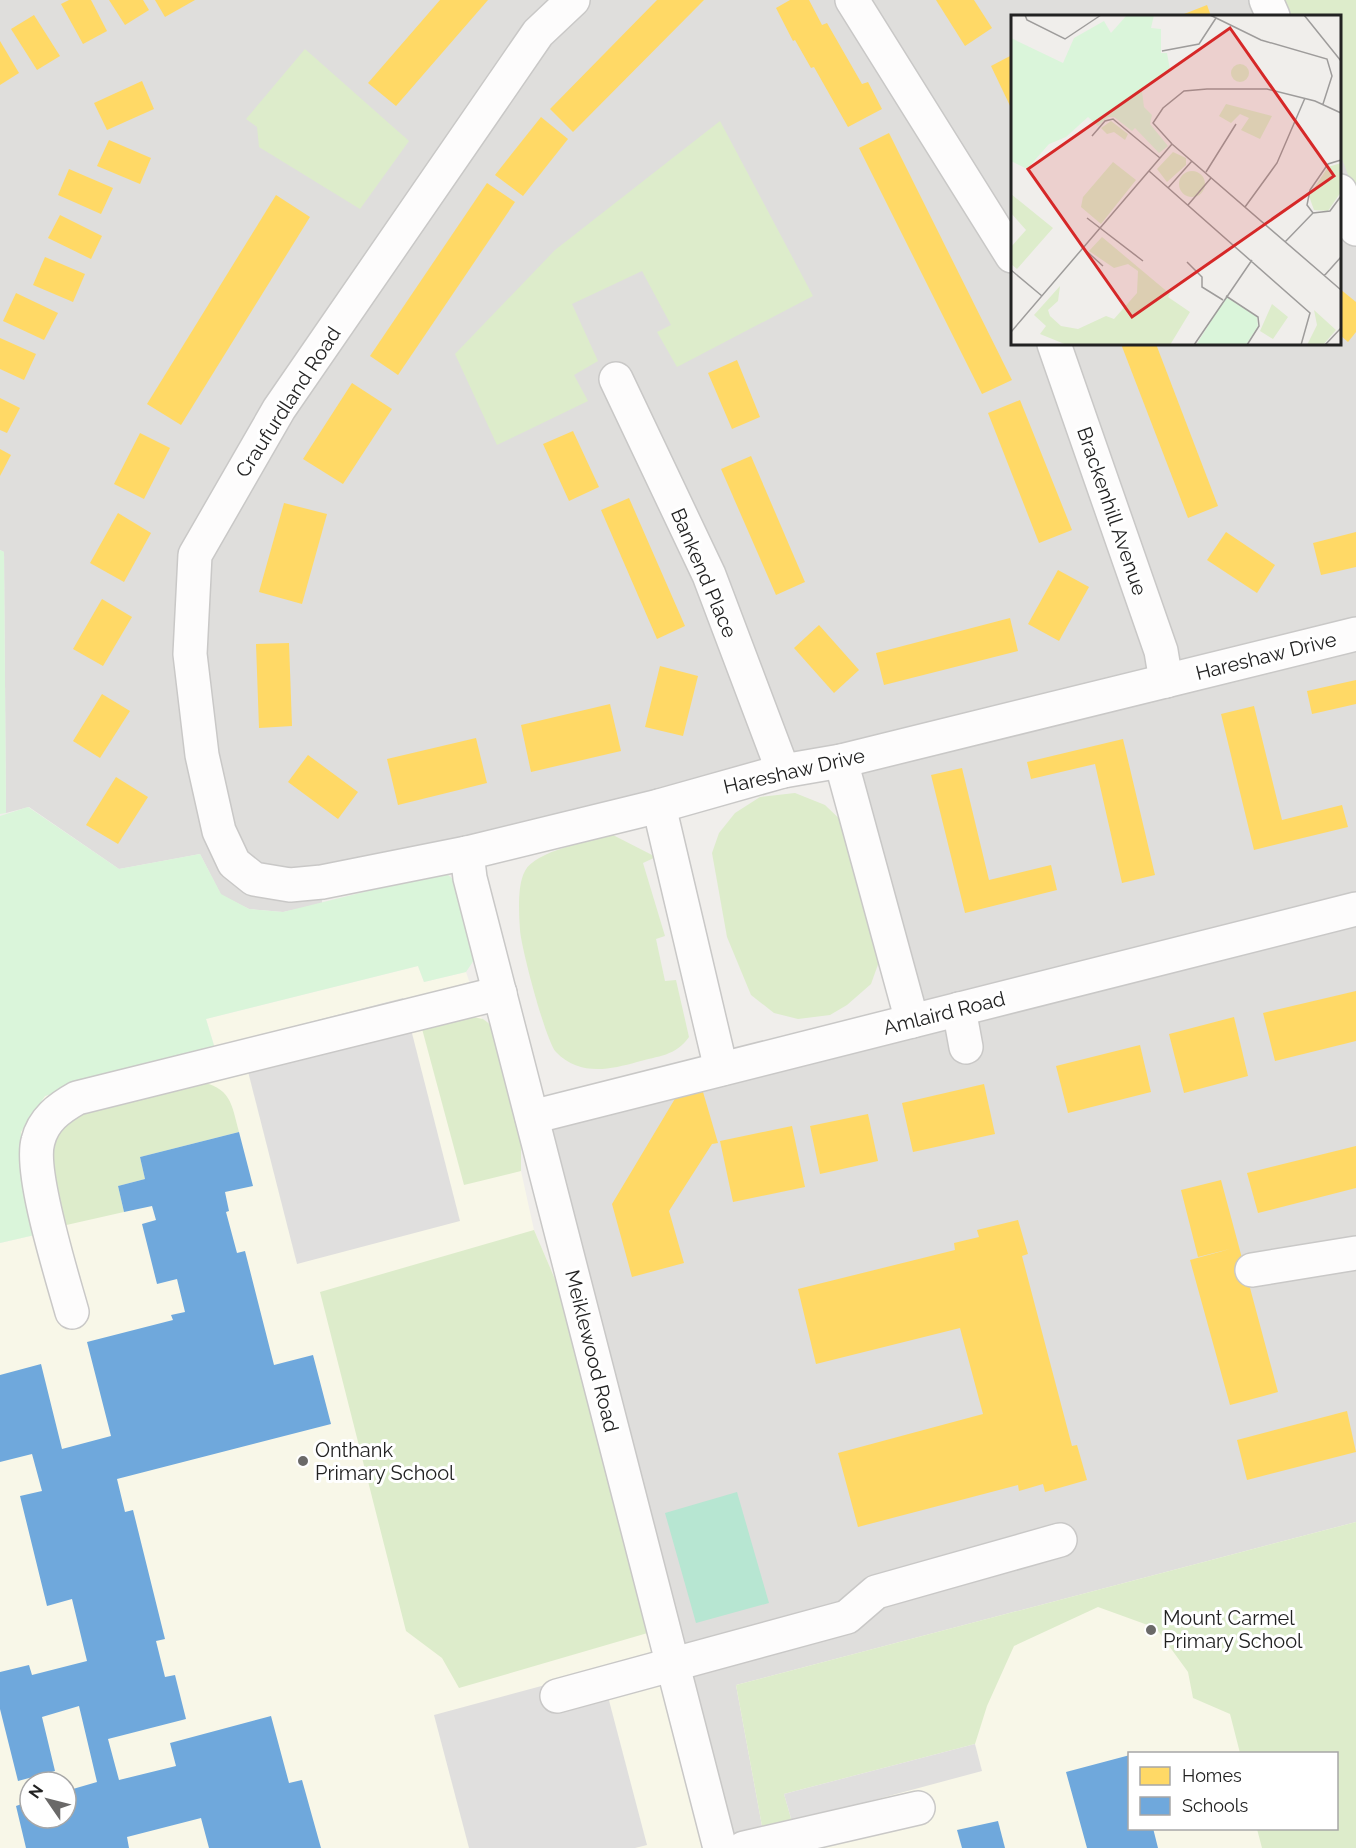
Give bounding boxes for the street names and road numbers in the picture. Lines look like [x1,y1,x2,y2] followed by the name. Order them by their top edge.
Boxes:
[230,322,346,482] street label: Craufurdland Road
[1072,424,1152,599] street label: Brackenhill Avenue
[666,505,742,642] street label: Bankend Place
[1193,627,1339,685] street label: Hareshaw Drive
[721,743,867,799] street label: Hareshaw Drive
[881,986,1007,1040] street label: Amlaird Road
[560,1267,624,1435] street label: Meiklewood Road

